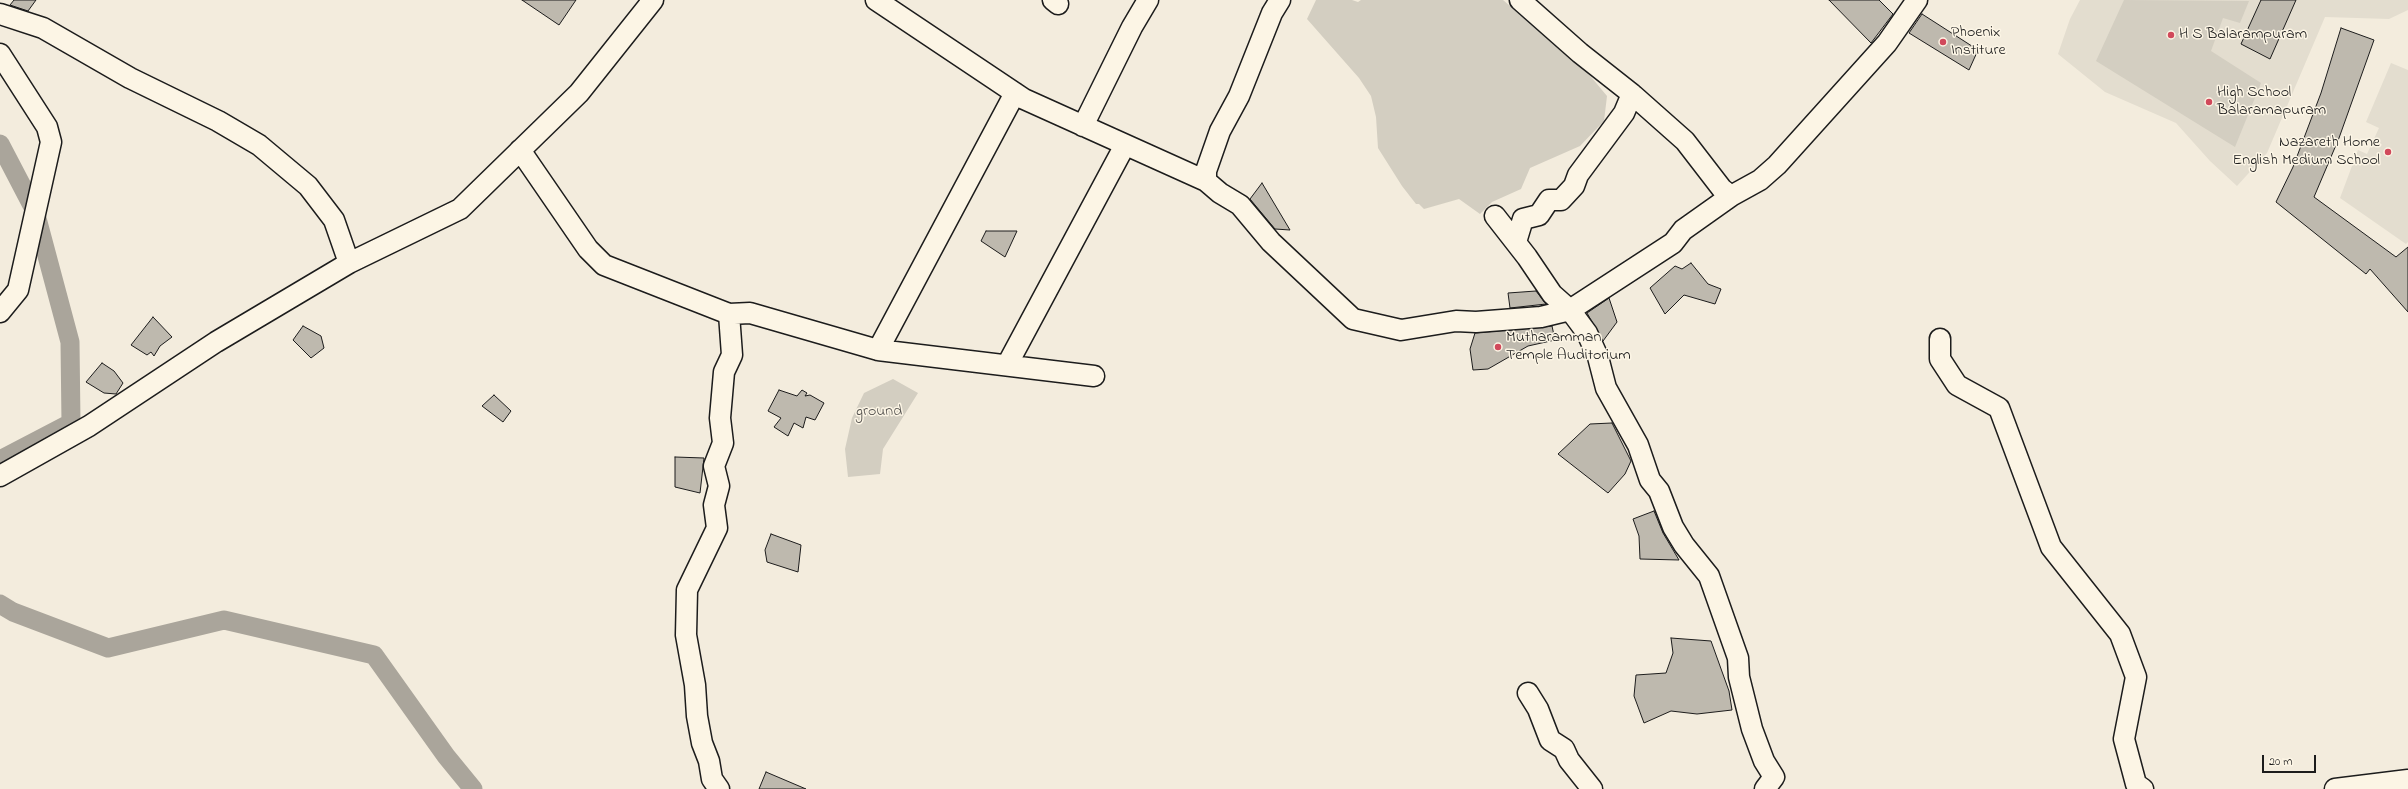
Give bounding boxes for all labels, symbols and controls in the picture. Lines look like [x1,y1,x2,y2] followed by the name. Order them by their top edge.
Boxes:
[1951,23,2006,61] place label: Phoenix Institure
[2179,25,2307,45] place label: H S Balarampuram
[2166,30,2176,40] marker: H S Balarampuram
[1938,37,1948,47] marker: Phoenix Institure
[2217,83,2326,121] place label: High School Balaramapuram
[2204,97,2214,107] marker: High School Balaramapuram
[2232,133,2380,171] place label: Nazareth Home English Medium School
[2383,147,2393,157] marker: Nazareth Home English Medium School
[1506,328,1631,366] place label: Mutharamman Temple Auditorium
[1493,342,1503,352] marker: Mutharamman Temple Auditorium
[856,402,902,422] park label: ground
[2264,747,2318,773] scale bar
[2269,753,2292,771] text: 20 m

